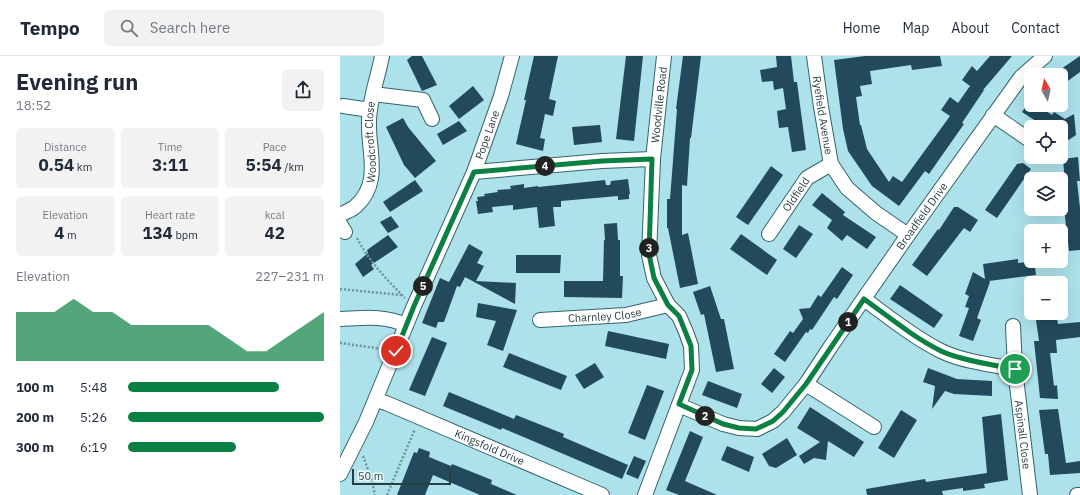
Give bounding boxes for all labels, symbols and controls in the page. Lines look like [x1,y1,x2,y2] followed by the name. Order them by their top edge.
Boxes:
[104,10,384,46] search box
[20,16,80,40] text: Tempo
[118,17,140,39] icon: search
[150,18,230,37] text: Search here
[843,19,880,37] text: Home
[902,19,929,37] text: Map
[951,19,989,37] text: About
[1011,19,1060,37] text: Contact
[648,66,670,144] street label: Woodville Road
[16,67,138,96] text: Evening run
[1024,68,1068,112] north arrow
[1024,68,1068,320] map controls
[282,69,324,111] button: share
[810,75,836,156] street label: Ryefield Avenue
[16,97,51,114] text: 18:52
[362,100,379,184] street label: Woodcroft Close
[472,108,502,161] street label: Pope Lane
[1024,120,1068,164] button: locate
[44,140,87,154] text: Distance
[158,140,182,154] text: Time
[263,140,287,154] text: Pace
[38,154,74,176] text: 0.54
[152,154,188,176] text: 3:11
[245,154,282,176] text: 5:54
[535,156,555,176] pin: 4
[542,159,548,173] text: 4
[74,160,92,174] text: km
[282,160,304,174] text: /km
[1024,172,1068,216] button: layers
[779,174,813,214] street label: Oldfield
[893,180,950,252] street label: Broadfield Drive
[43,208,88,222] text: Elevation
[145,208,195,222] text: Heart rate
[265,208,285,222] text: kcal
[54,222,64,244] text: 4
[142,222,173,244] text: 134
[264,222,285,244] text: 42
[1024,224,1068,268] button: +
[64,228,77,242] text: m
[173,228,198,242] text: bpm
[639,238,659,258] pin: 3
[646,241,652,255] text: 3
[16,268,70,285] text: Elevation
[255,268,324,285] text: 227–231 m
[413,276,433,296] pin: 5
[1024,276,1068,320] button: −
[420,279,426,293] text: 5
[568,305,643,325] street label: Charnley Close
[838,312,858,332] pin: 1
[845,315,851,329] text: 1
[379,334,413,368] pin
[385,340,407,362] icon: check
[998,352,1032,386] pin
[1004,358,1026,380] icon: arrive
[16,379,54,396] text: 100 m
[80,379,107,396] text: 5:48
[1012,399,1034,470] street label: Aspinall Close
[695,406,715,426] pin: 2
[16,409,54,426] text: 200 m
[80,409,107,426] text: 5:26
[702,409,708,423] text: 2
[453,426,527,468] street label: Kingsfold Drive
[16,439,54,456] text: 300 m
[80,439,107,456] text: 6:19
[352,467,451,486] scale bar
[358,469,383,483] text: 50 m

